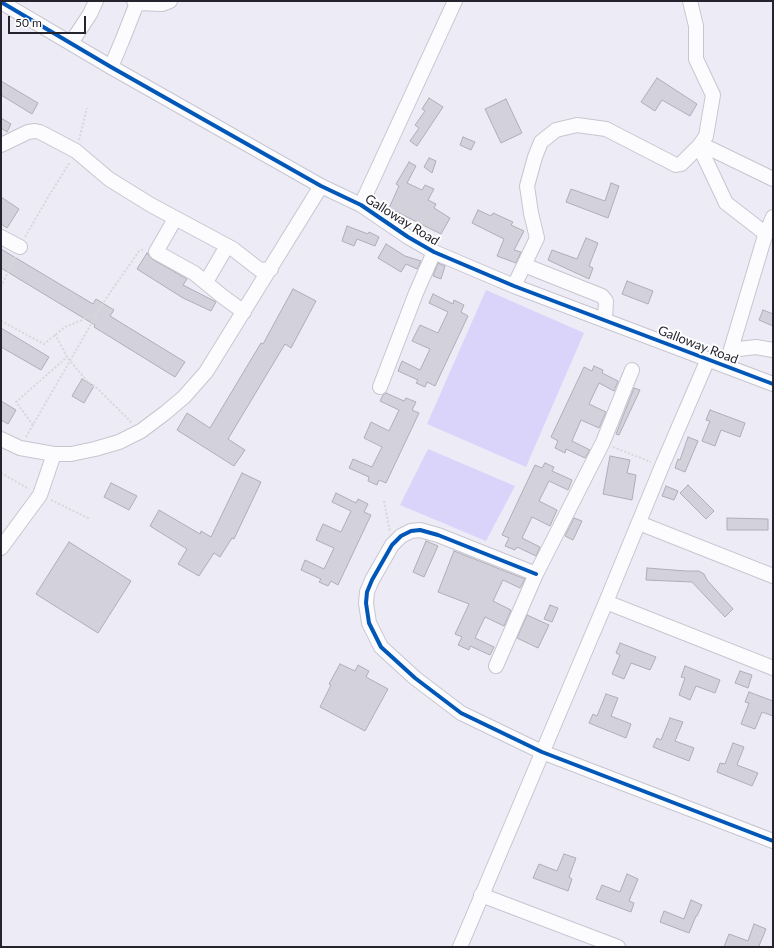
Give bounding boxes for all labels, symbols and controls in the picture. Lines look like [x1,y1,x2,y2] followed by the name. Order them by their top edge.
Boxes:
[10,8,88,34] scale bar
[15,15,42,30] text: 50 m
[362,191,442,249] street label: Galloway Road
[656,323,740,367] street label: Galloway Road

